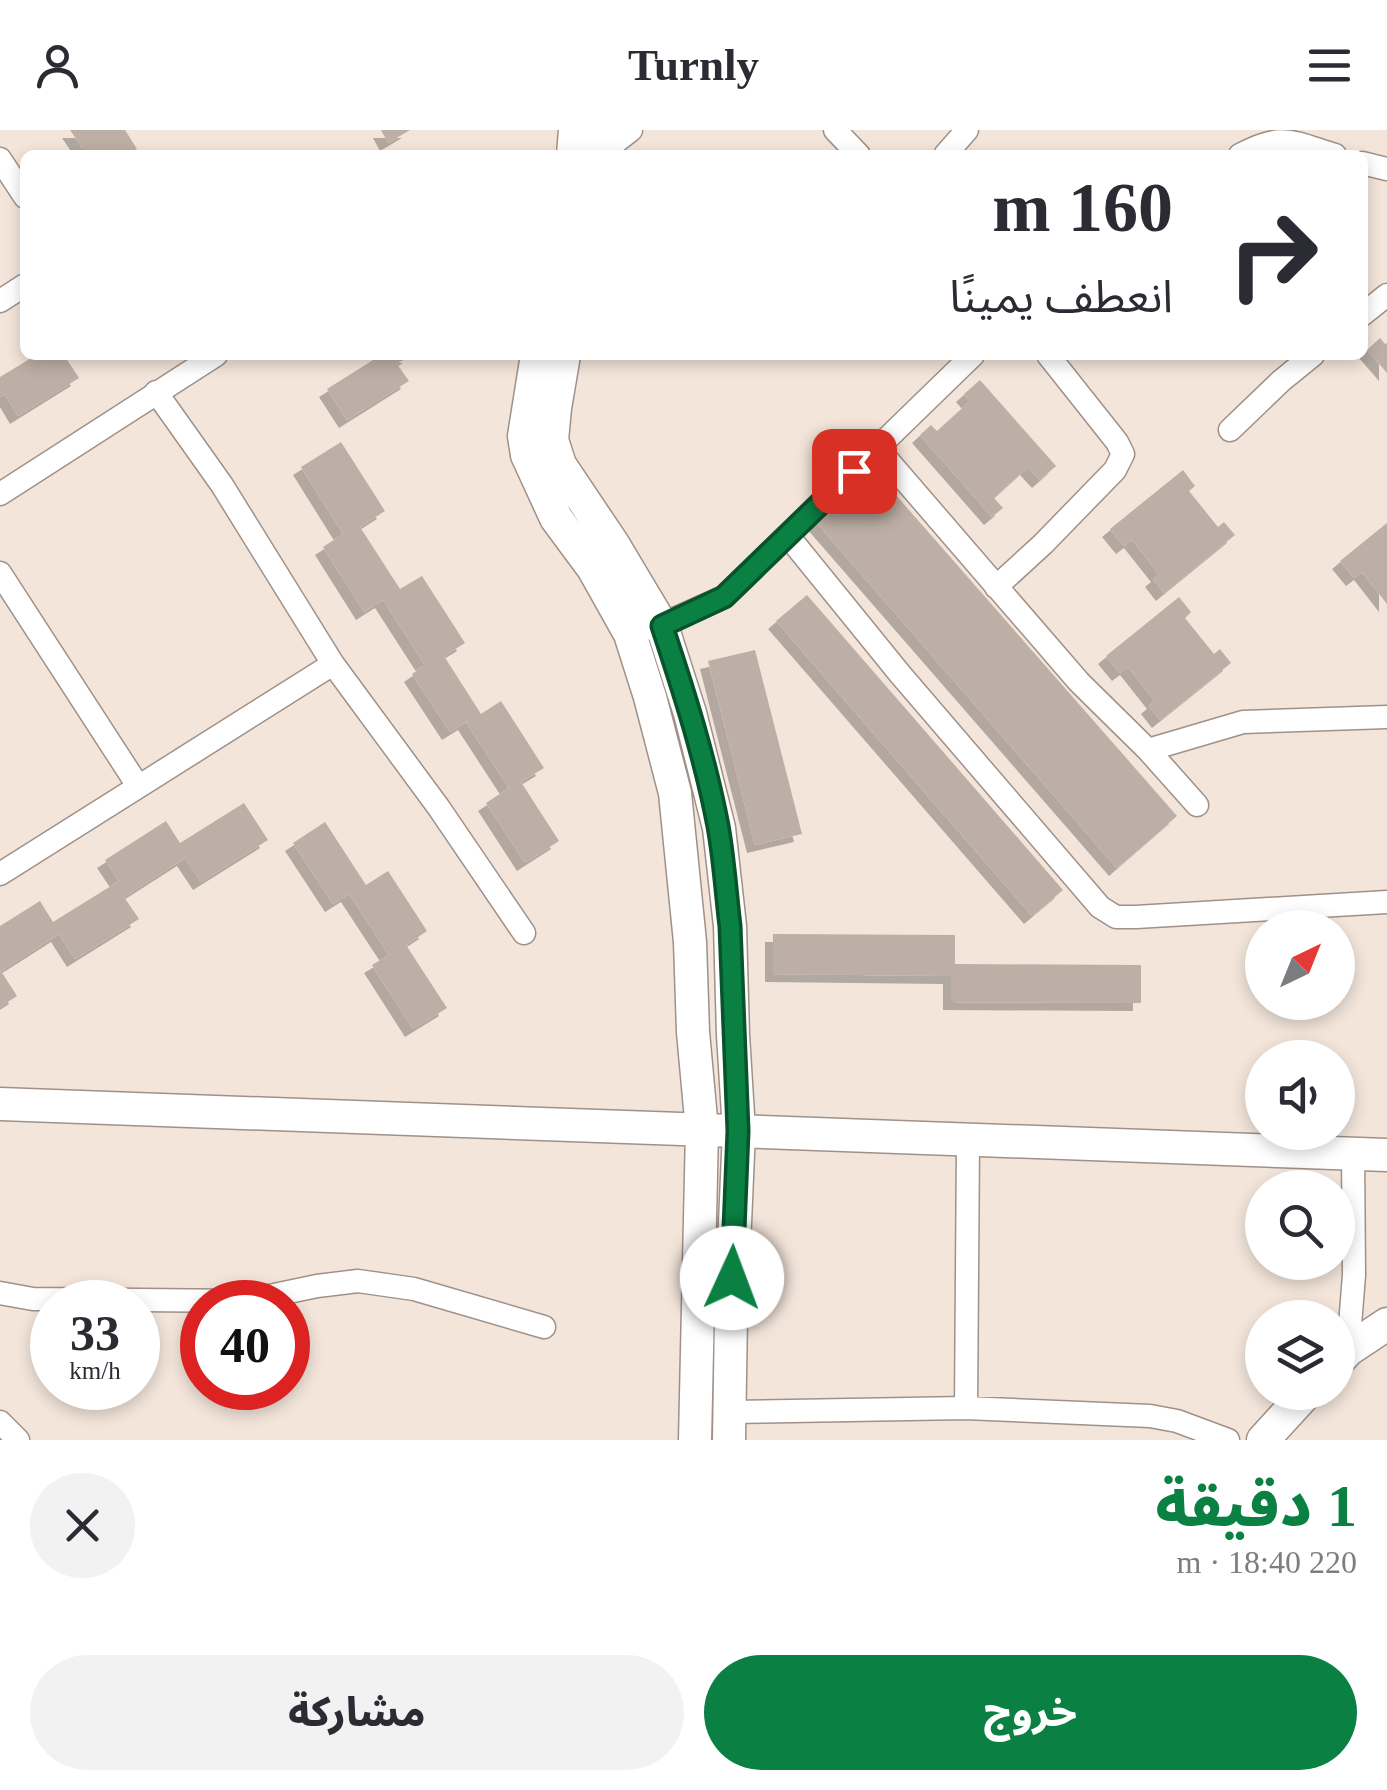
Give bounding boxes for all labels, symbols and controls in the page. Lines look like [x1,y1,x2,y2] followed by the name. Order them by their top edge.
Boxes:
[30,38,85,93] icon: person
[1302,38,1357,93] icon: menu
[628,40,759,90] text: Turnly
[992,169,1173,246] text: 160 m
[1208,190,1338,320] icon: right
[949,272,1173,322] text: انعطف يمينًا
[812,429,897,514] pin
[827,444,882,499] icon: arrive
[1245,910,1355,1020] north arrow
[1245,910,1355,1410] map controls
[1245,1040,1355,1150] button: sound
[1245,1170,1355,1280] button: search
[680,1226,784,1330] position arrow
[180,1280,310,1410] speed limit sign: 40
[1245,1300,1355,1410] button: layers
[70,1305,120,1361] text: 33
[69,1357,121,1384] text: km/h
[30,1473,135,1578] button: close
[1155,1473,1357,1539] text: 1 دقيقة
[1177,1544,1357,1580] text: 220 m · 18:40
[30,1655,684,1770] button: مشاركة
[704,1655,1357,1770] button: خروج

